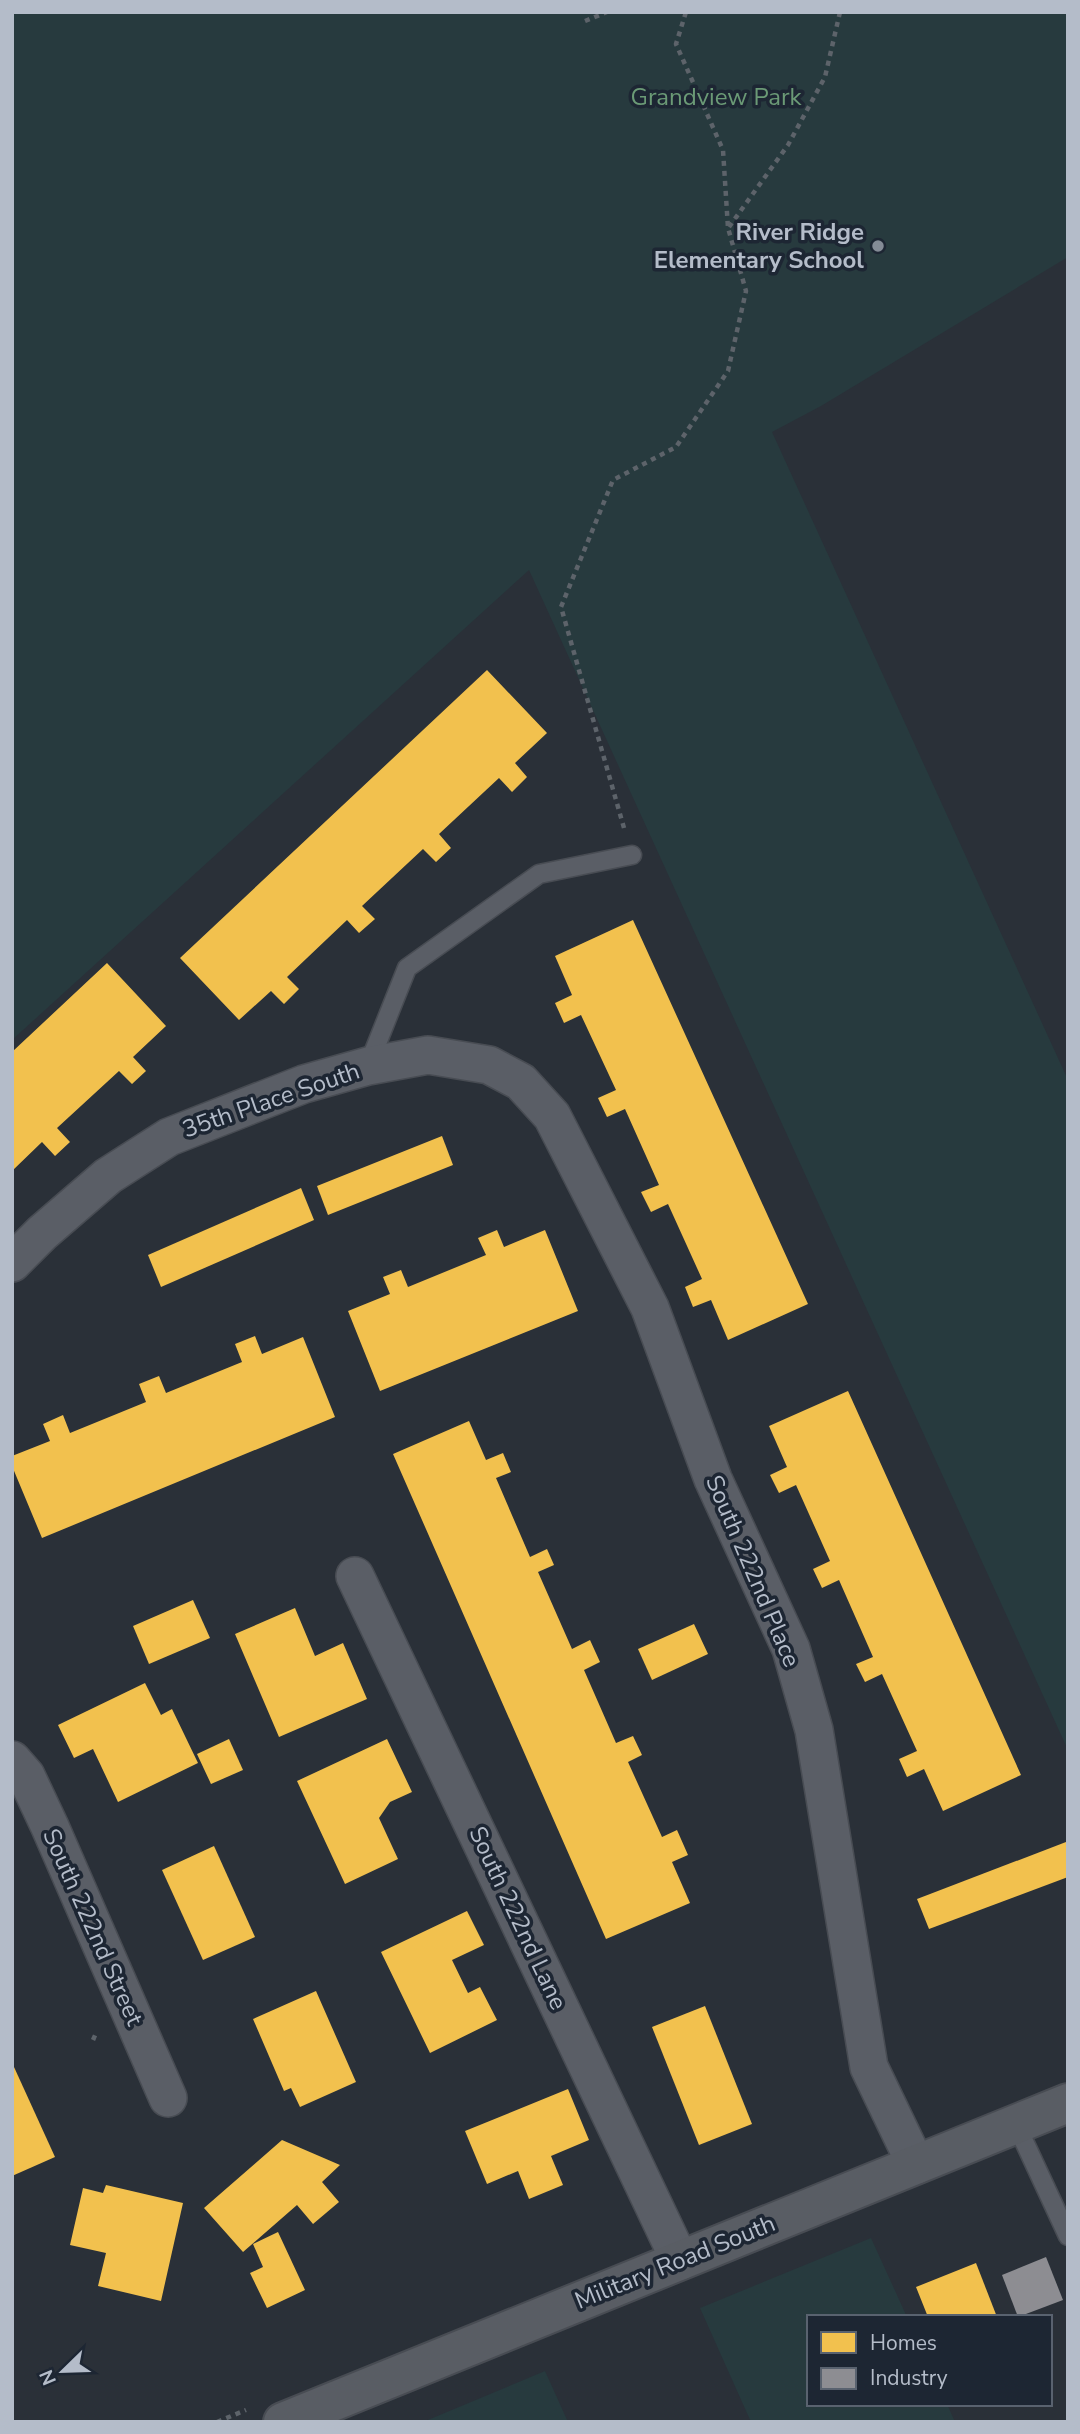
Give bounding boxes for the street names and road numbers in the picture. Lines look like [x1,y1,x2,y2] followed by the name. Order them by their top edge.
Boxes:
[178,1055,364,1145] street label: 35th Place South
[698,1470,808,1672] street label: South 222nd Place
[461,1821,575,2015] street label: South 222nd Lane
[35,1824,151,2031] street label: South 222nd Street
[570,2207,780,2317] street label: Military Road South

